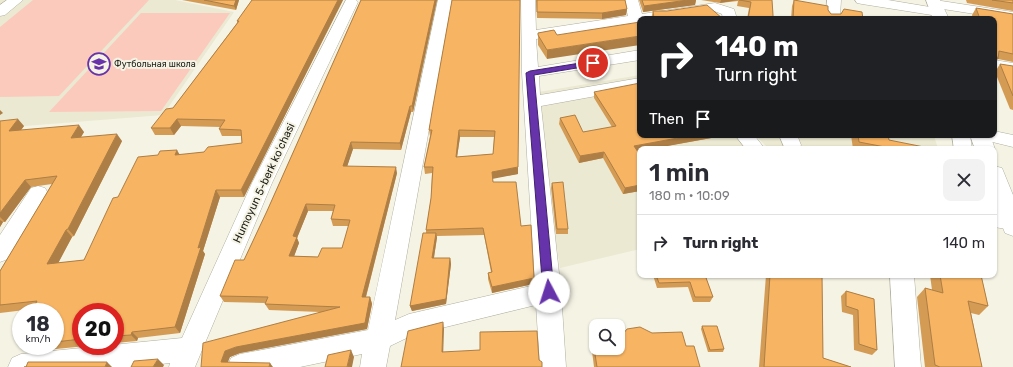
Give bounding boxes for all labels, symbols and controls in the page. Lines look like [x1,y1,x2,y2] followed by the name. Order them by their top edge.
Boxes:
[715,30,799,63] text: 140 m
[649,32,701,84] icon: right
[576,46,610,80] pin
[86,51,112,77] school or university icon: Футбольная школа
[582,52,604,74] icon: arrive
[114,59,196,69] place label: Футбольная школа
[715,64,797,86] text: Turn right
[692,108,714,130] icon: arrive
[649,110,684,128] text: Then
[230,121,298,245] street label: Humoyun 5-berk koʻchasi
[649,159,709,187] text: 1 min
[943,159,985,201] button: close
[649,188,730,203] text: 180 m · 10:09
[649,232,671,254] icon: right
[683,234,758,252] text: Turn right
[943,234,985,252] text: 140 m
[528,271,570,313] position arrow
[72,303,124,355] speed limit sign: 20
[26,312,50,336] text: 18
[589,319,625,355] map controls
[589,319,625,355] button: search
[26,333,50,345] text: km/h

